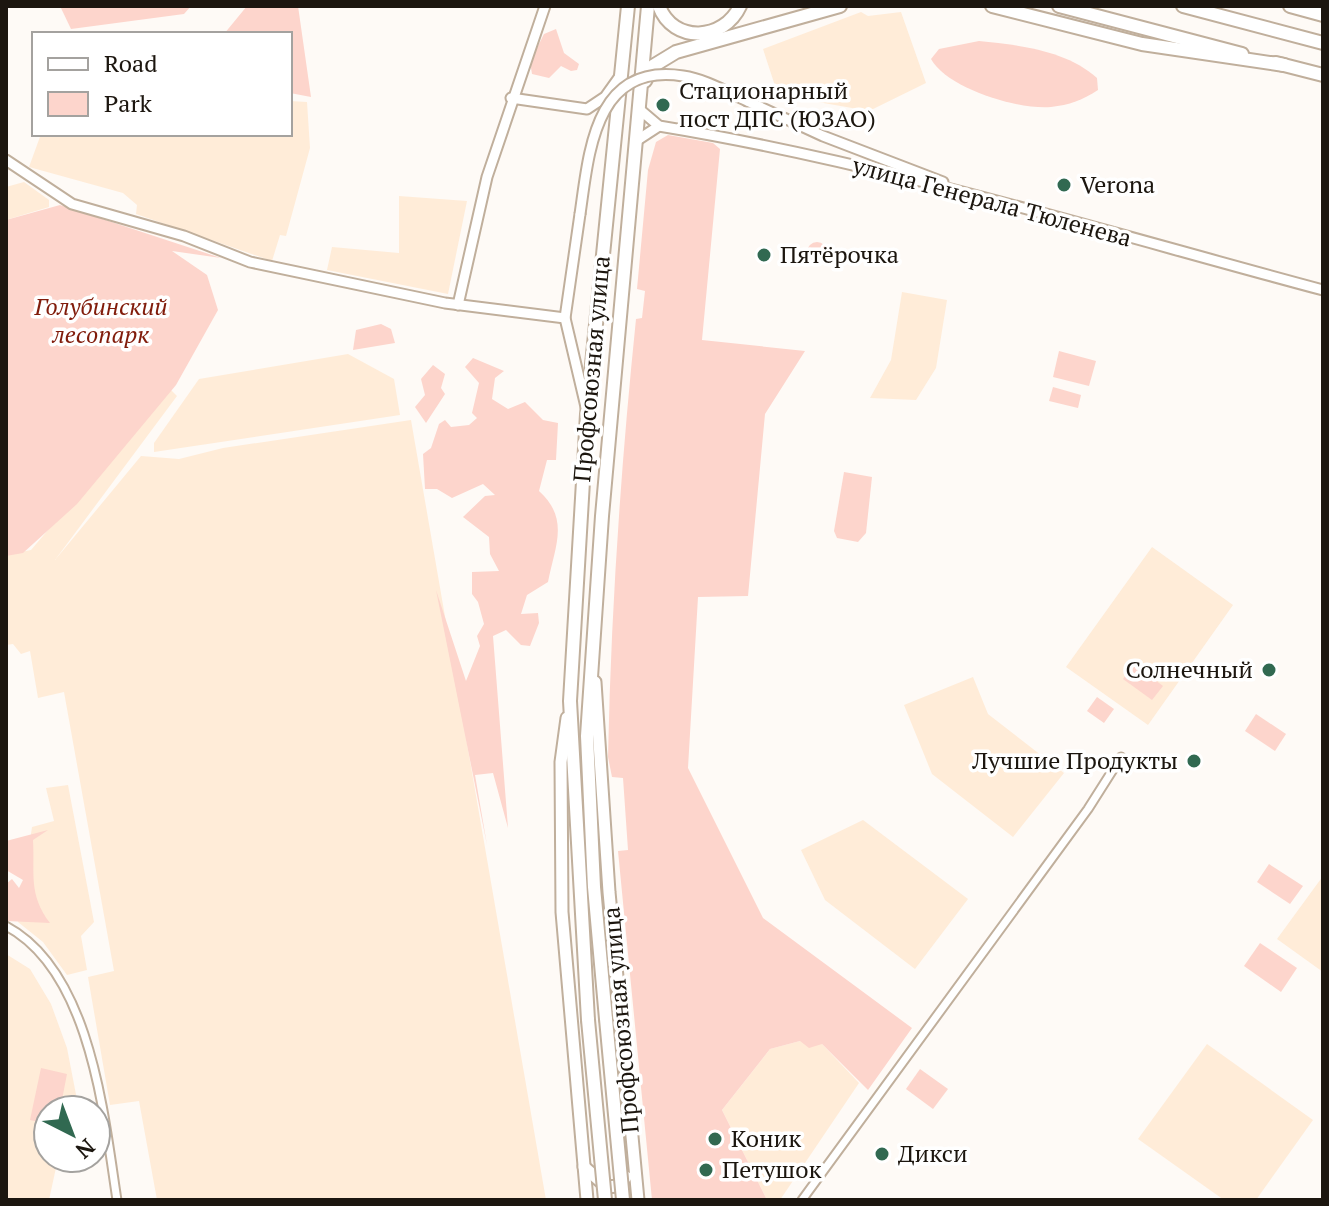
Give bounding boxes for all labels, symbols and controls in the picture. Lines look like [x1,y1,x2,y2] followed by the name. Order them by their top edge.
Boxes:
[32,32,292,136] legend
[104,47,158,79] text: Road
[679,74,876,134] place label: Стационарный пост ДПС (ЮЗАО)
[104,87,153,119] text: Park
[654,96,672,114] marker: Стационарный пост ДПС (ЮЗАО)
[848,148,1135,254] street label: улица Генерала Тюленева
[1080,168,1155,200] place label: Verona
[1055,176,1073,194] marker: Verona
[780,238,899,270] place label: Пятёрочка
[755,246,773,264] marker: Пятёрочка
[565,254,617,483] street label: Профсоюзная улица
[33,290,168,350] park label: Голубинский лесопарк
[1125,653,1253,685] place label: Солнечный
[1260,661,1278,679] marker: Солнечный
[971,744,1178,776] place label: Лучшие Продукты
[1185,752,1203,770] marker: Лучшие Продукты
[594,906,646,1135] street label: Профсоюзная улица
[32,1094,112,1174] north arrow
[731,1122,801,1154] place label: Коник
[706,1130,724,1148] marker: Коник
[70,1133,102,1166] text: N
[898,1137,968,1169] place label: Дикси
[873,1145,891,1163] marker: Дикси
[722,1153,822,1185] place label: Петушок
[697,1161,715,1179] marker: Петушок

